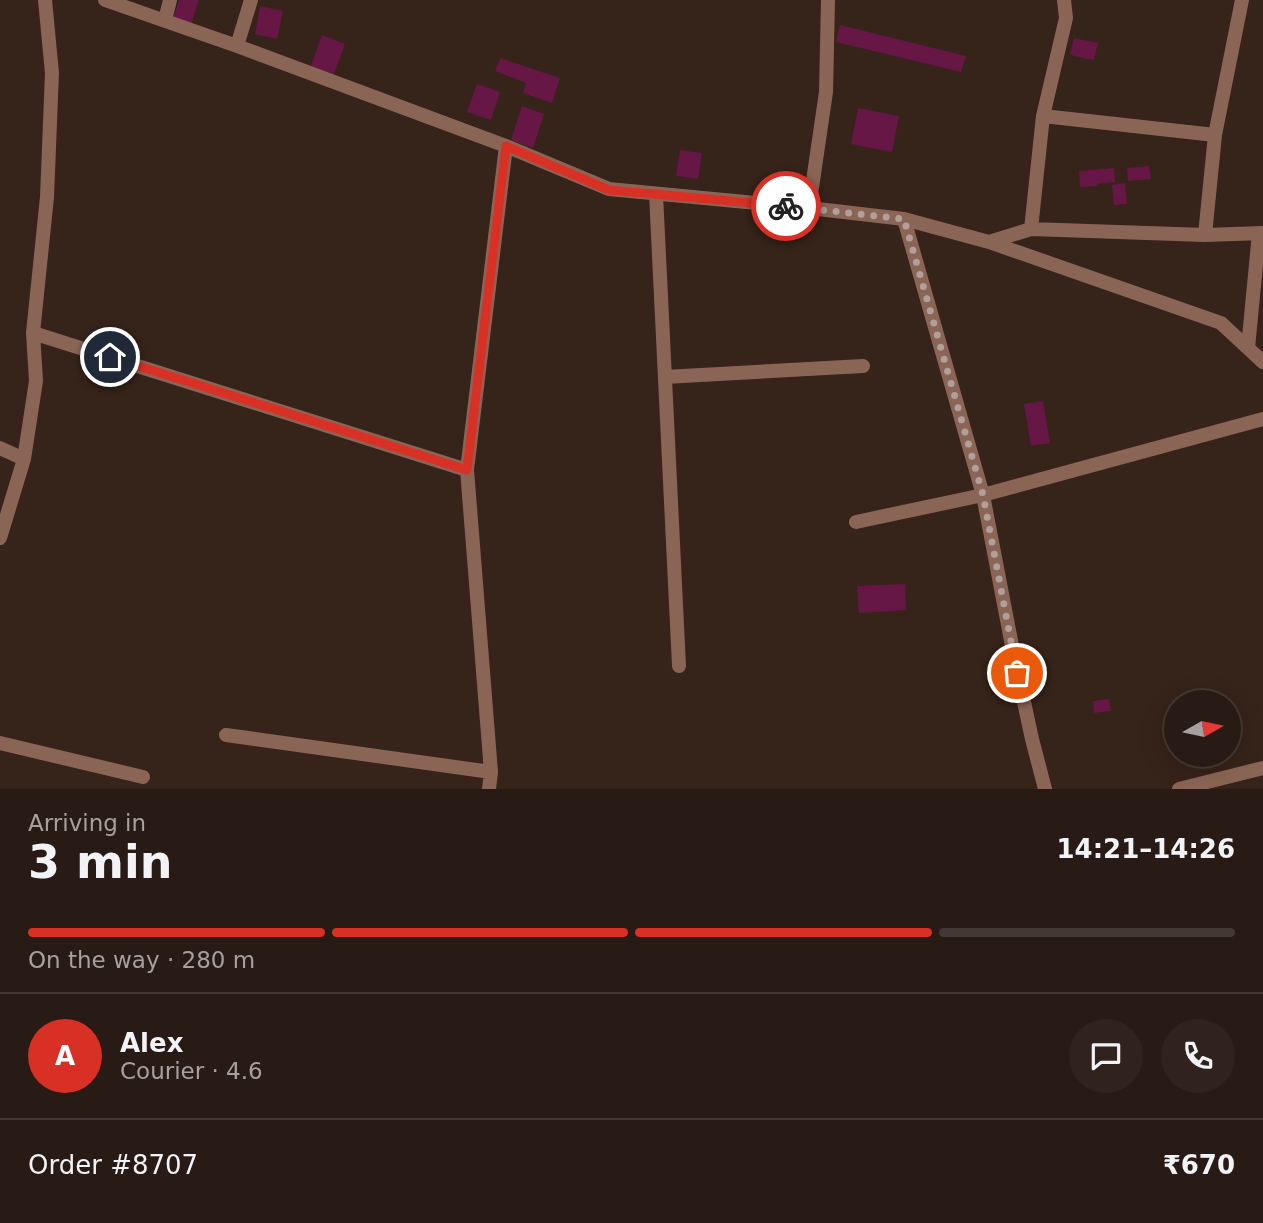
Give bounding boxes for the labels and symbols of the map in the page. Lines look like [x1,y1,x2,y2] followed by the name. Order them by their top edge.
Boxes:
[751,171,821,241] courier
[80,327,140,387] pin
[987,643,1047,703] pin
[1164,690,1241,766] north arrow

